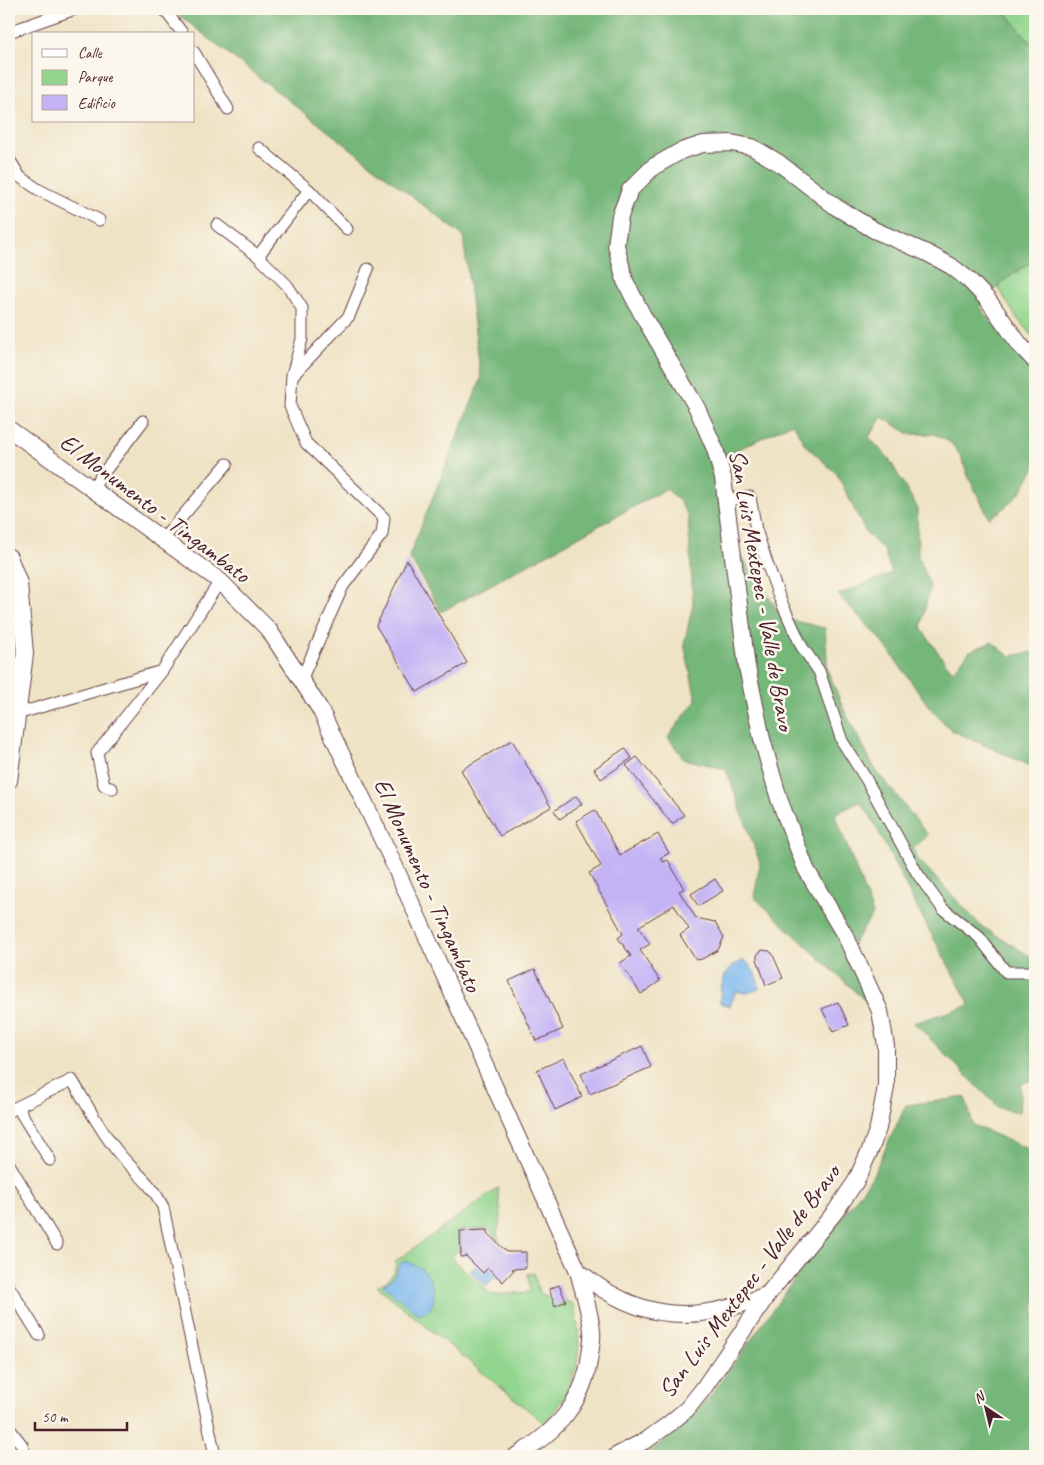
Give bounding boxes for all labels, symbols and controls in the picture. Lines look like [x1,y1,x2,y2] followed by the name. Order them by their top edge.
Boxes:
[32,32,195,122] legend
[78,44,103,63] text: Calle
[78,68,114,87] text: Parque
[78,94,116,113] text: Edificio
[54,427,257,590] street label: El Monumento - Tingambato
[723,447,802,735] street label: San Luis Mextepec - Valle de Bravo
[367,774,489,998] street label: El Monumento - Tingambato
[652,1156,848,1403] street label: San Luis Mextepec - Valle de Bravo
[962,1382,1012,1432] north arrow
[970,1387,989,1407] text: N
[35,1400,128,1432] scale bar
[42,1408,69,1427] text: 50 m

